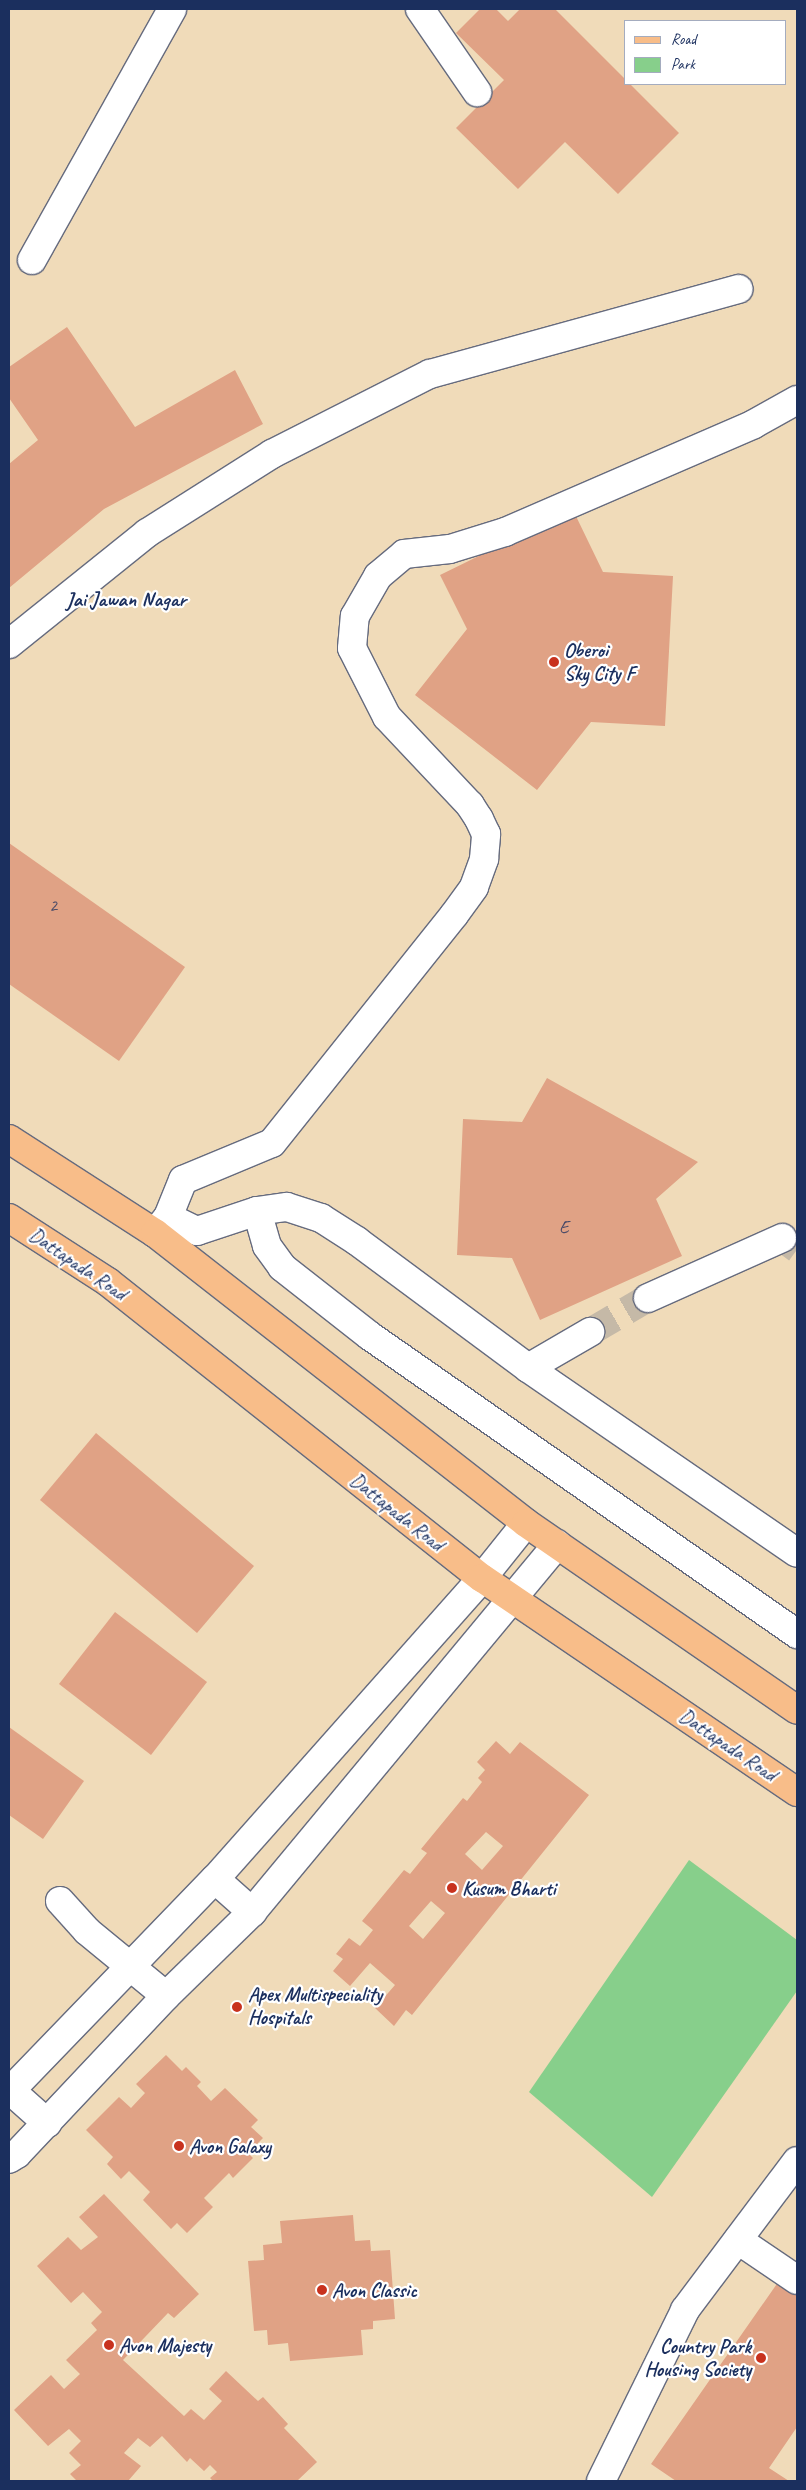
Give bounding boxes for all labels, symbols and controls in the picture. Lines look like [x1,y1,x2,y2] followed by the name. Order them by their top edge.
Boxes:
[624,20,786,85] legend
[671,30,696,49] text: Road
[671,55,695,74] text: Park
[66,586,186,612] district label: Jai Jawan Nagar
[564,638,634,685] place label: Oberoi Sky City F
[548,656,560,668] marker: Oberoi Sky City F
[49,894,57,916] house number: 2
[559,1216,569,1238] house number: E
[25,1223,131,1305] street label: Dattapada Road
[345,1468,449,1556] street label: Dattapada Road
[675,1704,781,1786] street label: Dattapada Road
[462,1876,556,1900] place label: Kusum Bharti
[446,1882,458,1894] marker: Kusum Bharti
[248,1983,382,2030] place label: Apex Multispeciality Hospitals
[230,2000,244,2014] marker: Apex Multispeciality Hospitals
[189,2134,271,2158] place label: Avon Galaxy
[173,2140,185,2152] marker: Avon Galaxy
[332,2278,417,2302] place label: Avon Classic
[316,2284,328,2296] marker: Avon Classic
[119,2333,212,2357] place label: Avon Majesty
[644,2334,751,2381] place label: Country Park Housing Society
[103,2339,115,2351] marker: Avon Majesty
[755,2352,767,2364] marker: Country Park Housing Society

